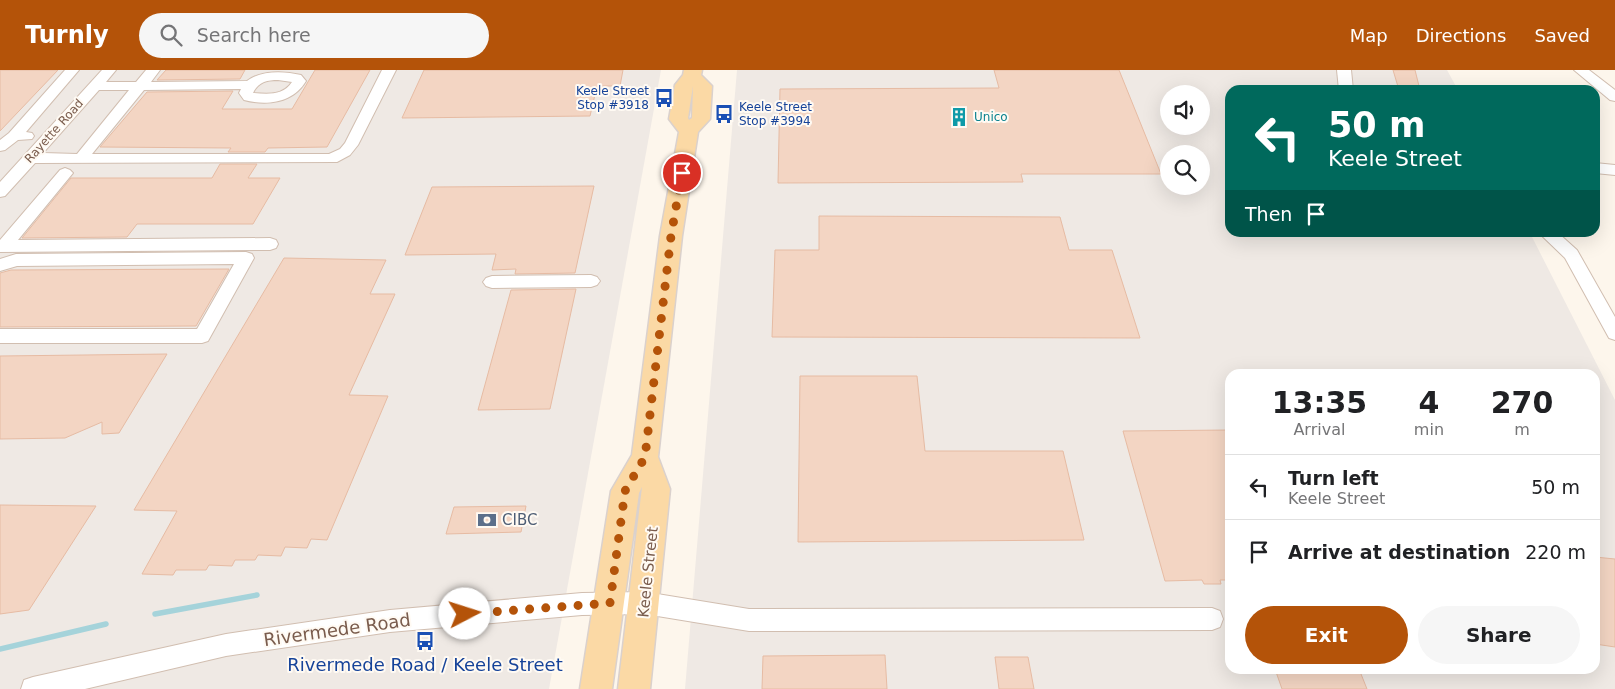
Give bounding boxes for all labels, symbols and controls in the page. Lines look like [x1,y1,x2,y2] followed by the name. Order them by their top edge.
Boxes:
[139,13,489,58] search box
[25,21,109,49] text: Turnly
[157,21,185,49] icon: search
[197,24,311,46] text: Search here
[1350,25,1388,46] text: Map
[1416,25,1506,46] text: Directions
[1534,25,1590,46] text: Saved
[576,84,649,112] place label: Keele Street Stop #3918
[1160,85,1210,195] map controls
[1160,85,1210,135] button: sound
[653,87,675,109] bus stop icon: Keele Street Stop #3918
[22,96,86,166] street label: Rayette Road
[739,100,812,128] place label: Keele Street Stop #3994
[713,103,735,125] bus stop icon: Keele Street Stop #3994
[1245,105,1310,170] icon: left
[1328,105,1425,145] text: 50 m
[948,106,970,128] building icon: Unico
[974,110,1008,124] place label: Unico
[1160,145,1210,195] button: search
[1328,146,1462,171] text: Keele Street
[661,152,703,194] pin
[668,159,696,187] icon: arrive
[1302,200,1330,228] icon: arrive
[1245,203,1292,225] text: Then
[1272,385,1367,420] text: 13:35
[1418,385,1439,420] text: 4
[1491,385,1553,420] text: 270
[1293,420,1345,439] text: Arrival
[1414,420,1444,439] text: min
[1514,420,1530,439] text: m
[1288,467,1379,489] text: Turn left
[1245,473,1273,501] icon: left
[1531,476,1580,498] text: 50 m
[1288,489,1385,508] text: Keele Street
[476,509,498,531] bank icon: CIBC
[502,511,537,529] place label: CIBC
[634,526,662,618] street label: Keele Street
[1245,538,1273,566] icon: arrive
[1288,541,1510,563] text: Arrive at destination
[1525,541,1586,563] text: 220 m
[438,587,490,639] position arrow
[1245,606,1408,664] button: Exit
[1418,606,1580,664] button: Share
[262,609,412,650] street label: Rivermede Road
[414,630,436,652] bus stop icon: Rivermede Road / Keele Street
[287,654,563,675] place label: Rivermede Road / Keele Street

